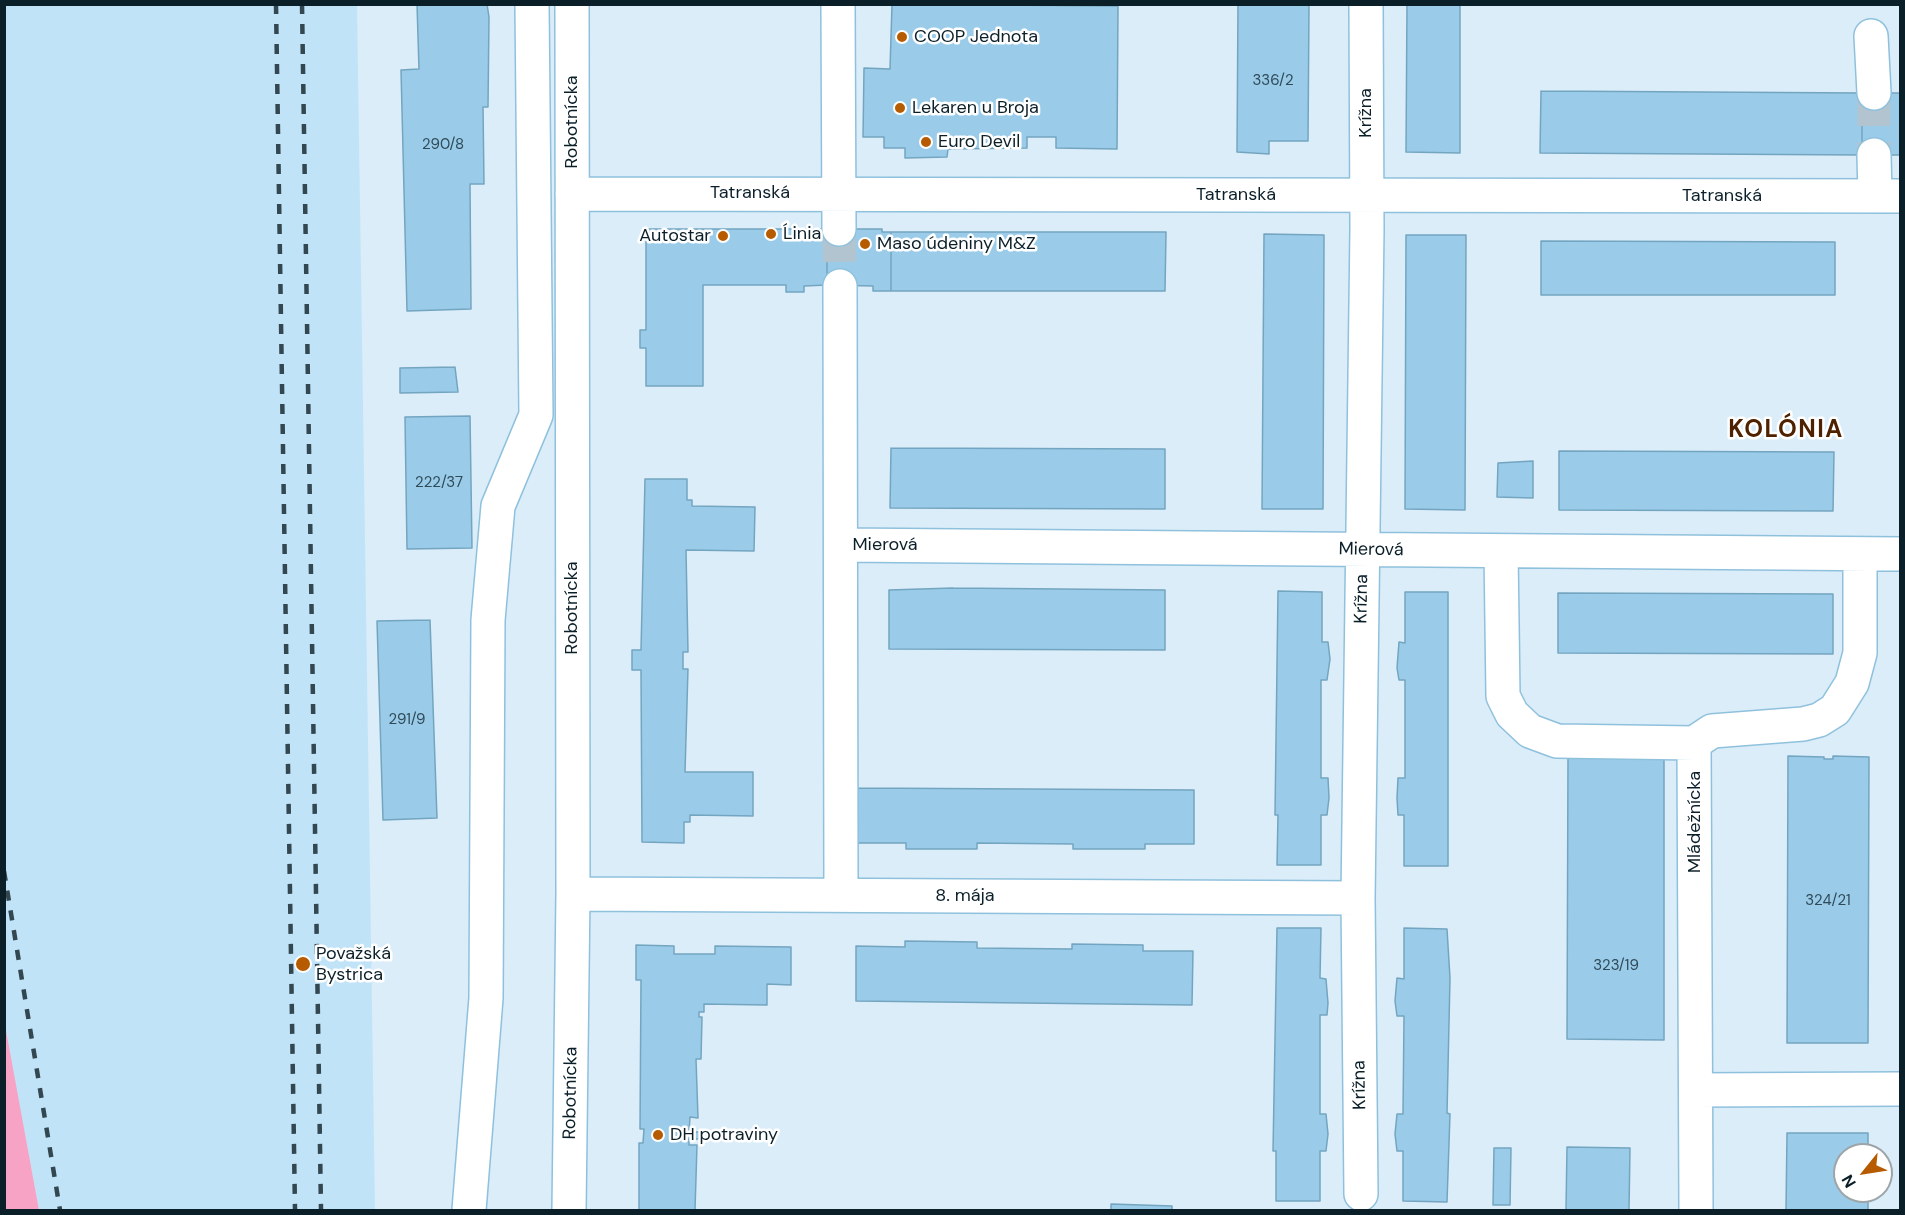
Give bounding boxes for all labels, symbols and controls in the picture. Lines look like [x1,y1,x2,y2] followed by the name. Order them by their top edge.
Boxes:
[914,26,1038,48] place label: COOP Jednota
[895,30,909,44] marker: COOP Jednota
[1252,72,1294,90] house number: 336/2
[561,76,583,168] street label: Robotnícka
[1355,88,1377,138] street label: Krížna
[912,97,1039,119] place label: Lekaren u Broja
[893,101,907,115] marker: Lekaren u Broja
[938,131,1020,153] place label: Euro Devil
[919,135,933,149] marker: Euro Devil
[422,136,464,154] house number: 290/8
[710,182,790,204] street label: Tatranská
[1196,184,1276,206] street label: Tatranská
[1682,185,1762,207] street label: Tatranská
[783,223,821,245] place label: Ĺinia
[639,225,711,247] place label: Autostar
[764,227,778,241] marker: Ĺinia
[716,229,730,243] marker: Autostar
[877,233,1036,255] place label: Maso údeniny M&Z
[858,237,872,251] marker: Maso údeniny M&Z
[1728,417,1844,445] district label: KOLÓNIA
[415,474,463,492] house number: 222/37
[852,534,918,556] street label: Mierová
[1338,539,1404,561] street label: Mierová
[561,562,583,654] street label: Robotnícka
[1351,574,1373,624] street label: Krížna
[388,711,426,729] house number: 291/9
[1684,771,1706,873] street label: Mládežnícka
[935,885,995,907] street label: 8. mája
[1805,892,1851,910] house number: 324/21
[316,943,391,986] place label: Považská Bystrica
[294,955,312,973] marker: Považská Bystrica
[1593,957,1639,975] house number: 323/19
[559,1046,583,1140] street label: Robotnícka
[1349,1060,1371,1110] street label: Krížna
[670,1124,778,1146] place label: DH potraviny
[651,1128,665,1142] marker: DH potraviny
[1833,1143,1893,1203] north arrow
[1837,1171,1861,1192] text: N

